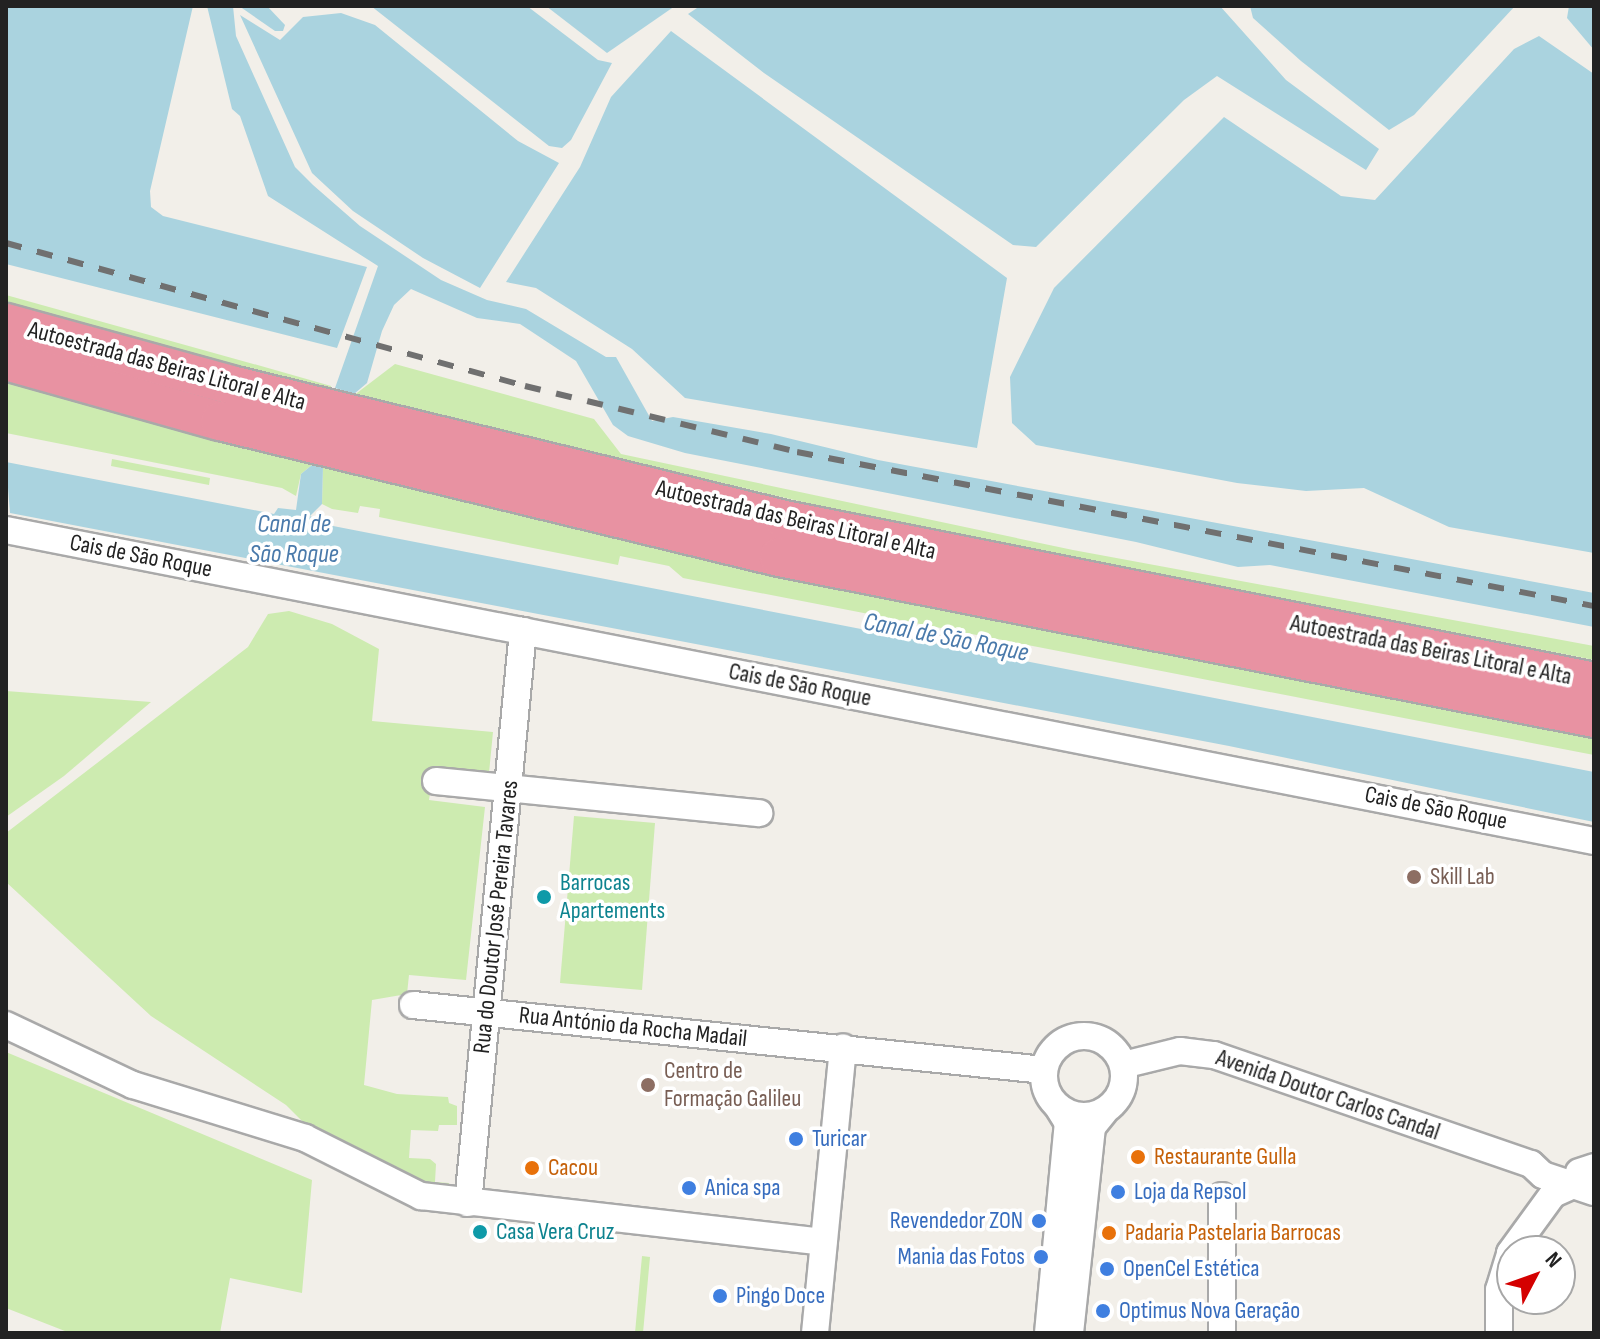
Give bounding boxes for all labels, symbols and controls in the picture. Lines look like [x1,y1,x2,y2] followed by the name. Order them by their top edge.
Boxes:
[25,315,309,417] street label: Autoestrada das Beiras Litoral e Alta
[654,474,938,566] street label: Autoestrada das Beiras Litoral e Alta
[249,509,339,570] water label: Canal de São Roque
[67,528,215,584] street label: Cais de São Roque
[861,607,1031,669] water label: Canal de São Roque
[1288,609,1574,691] street label: Autoestrada das Beiras Litoral e Alta
[726,657,874,713] street label: Cais de São Roque
[467,779,525,1055] street label: Rua do Doutor José Pereira Tavares
[1362,780,1510,836] street label: Cais de São Roque
[1430,863,1495,891] place label: Skill Lab
[1405,868,1423,886] marker: Skill Lab
[560,869,665,925] place label: Barrocas Apartements
[535,888,553,906] marker: Barrocas Apartements
[517,1001,749,1053] street label: Rua António da Rocha Madail
[1212,1043,1444,1147] street label: Avenida Doutor Carlos Candal
[664,1057,801,1113] place label: Centro de Formação Galileu
[639,1076,657,1094] marker: Centro de Formação Galileu
[812,1125,867,1153] place label: Turicar
[787,1130,805,1148] marker: Turicar
[1154,1143,1297,1171] place label: Restaurante Gulla
[1129,1148,1147,1166] marker: Restaurante Gulla
[548,1154,598,1182] place label: Cacou
[523,1159,541,1177] marker: Cacou
[705,1174,781,1202] place label: Anica spa
[1134,1178,1246,1206] place label: Loja da Repsol
[680,1179,698,1197] marker: Anica spa
[1109,1183,1127,1201] marker: Loja da Repsol
[890,1207,1023,1235] place label: Revendedor ZON
[1030,1212,1048,1230] marker: Revendedor ZON
[496,1218,614,1246] place label: Casa Vera Cruz
[1125,1219,1341,1247] place label: Padaria Pastelaria Barrocas
[471,1223,489,1241] marker: Casa Vera Cruz
[1100,1224,1118,1242] marker: Padaria Pastelaria Barrocas
[1496,1235,1576,1315] north arrow
[898,1243,1025,1271] place label: Mania das Fotos
[1539,1247,1567,1274] text: N
[1032,1248,1050,1266] marker: Mania das Fotos
[1123,1255,1260,1283] place label: OpenCel Estética
[1098,1260,1116,1278] marker: OpenCel Estética
[736,1282,825,1310] place label: Pingo Doce
[711,1287,729,1305] marker: Pingo Doce
[1119,1297,1300,1325] place label: Optimus Nova Geração
[1094,1302,1112,1320] marker: Optimus Nova Geração

